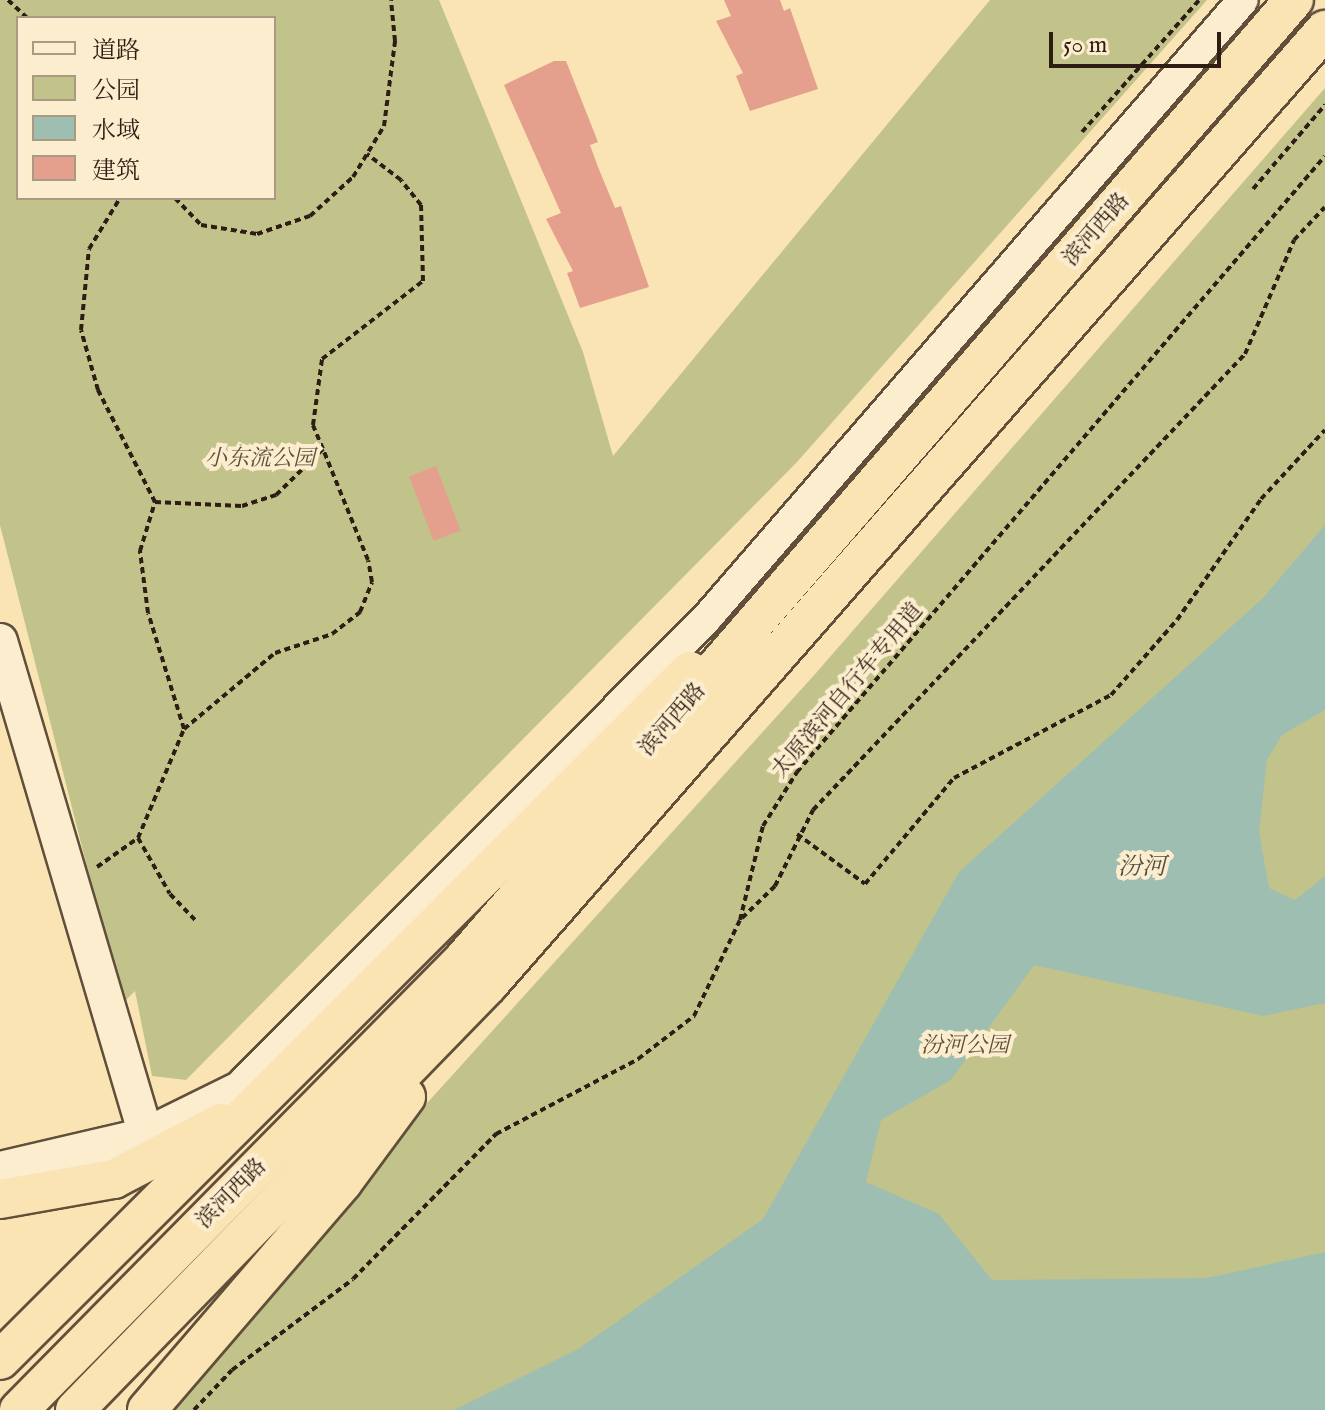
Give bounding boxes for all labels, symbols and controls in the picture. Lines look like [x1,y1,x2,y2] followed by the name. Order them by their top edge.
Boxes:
[16,16,276,200] legend
[1053,16,1225,66] scale bar
[1063,30,1107,61] text: 50 m
[92,36,140,67] text: 道路
[92,76,140,107] text: 公园
[92,116,140,147] text: 水域
[92,156,140,187] text: 建筑
[1058,188,1136,272] street label: 滨河西路
[205,447,315,473] park label: 小东流公园
[767,598,929,784] street label: 太原滨河自行车专用道
[634,678,712,762] street label: 滨河西路
[1118,854,1166,882] water label: 汾河
[921,1034,1009,1060] park label: 汾河公园
[192,1154,272,1234] street label: 滨河西路

